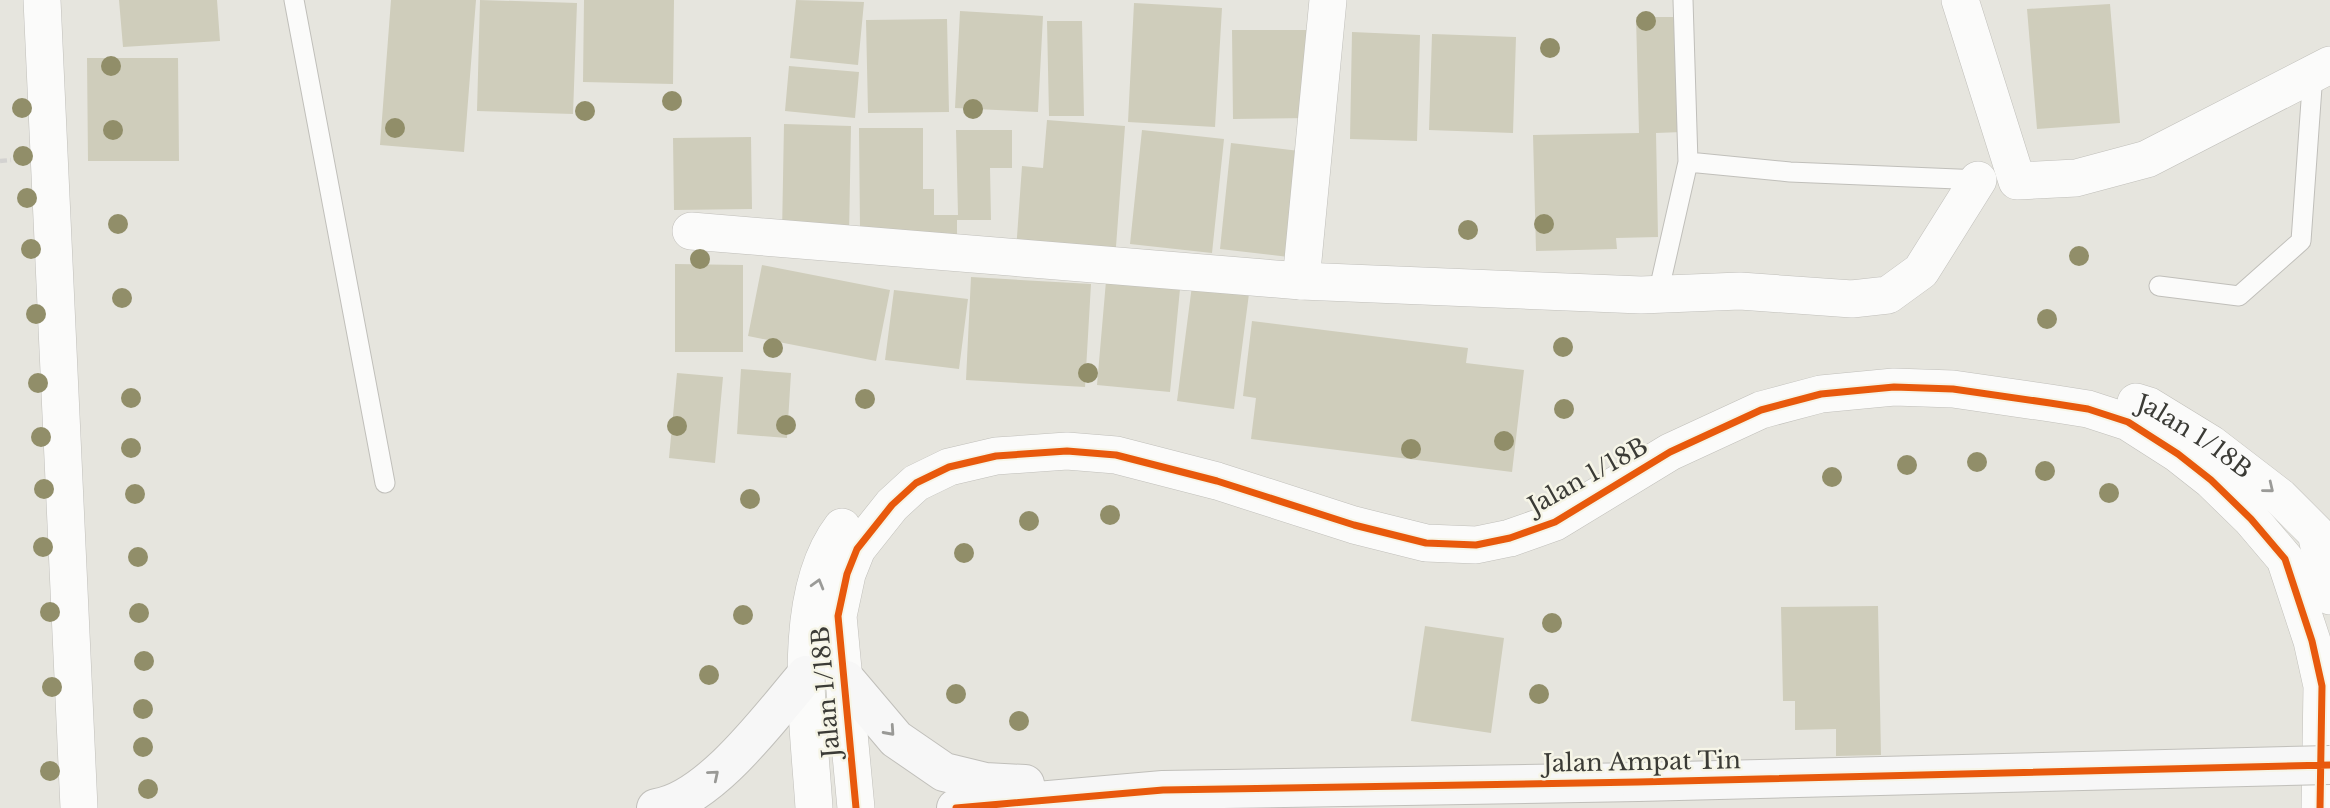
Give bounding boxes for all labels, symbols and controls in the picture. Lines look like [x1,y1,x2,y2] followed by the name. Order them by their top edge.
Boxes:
[2131,387,2258,484] street label: Jalan 1/18B
[1520,431,1652,522] street label: Jalan 1/18B
[2261,480,2274,492] one-way arrow
[809,578,824,590] one-way arrow
[805,625,846,762] street label: Jalan 1/18B
[882,723,894,736] one-way arrow
[1540,745,1741,778] street label: Jalan Ampat Tin
[706,771,719,783] one-way arrow

